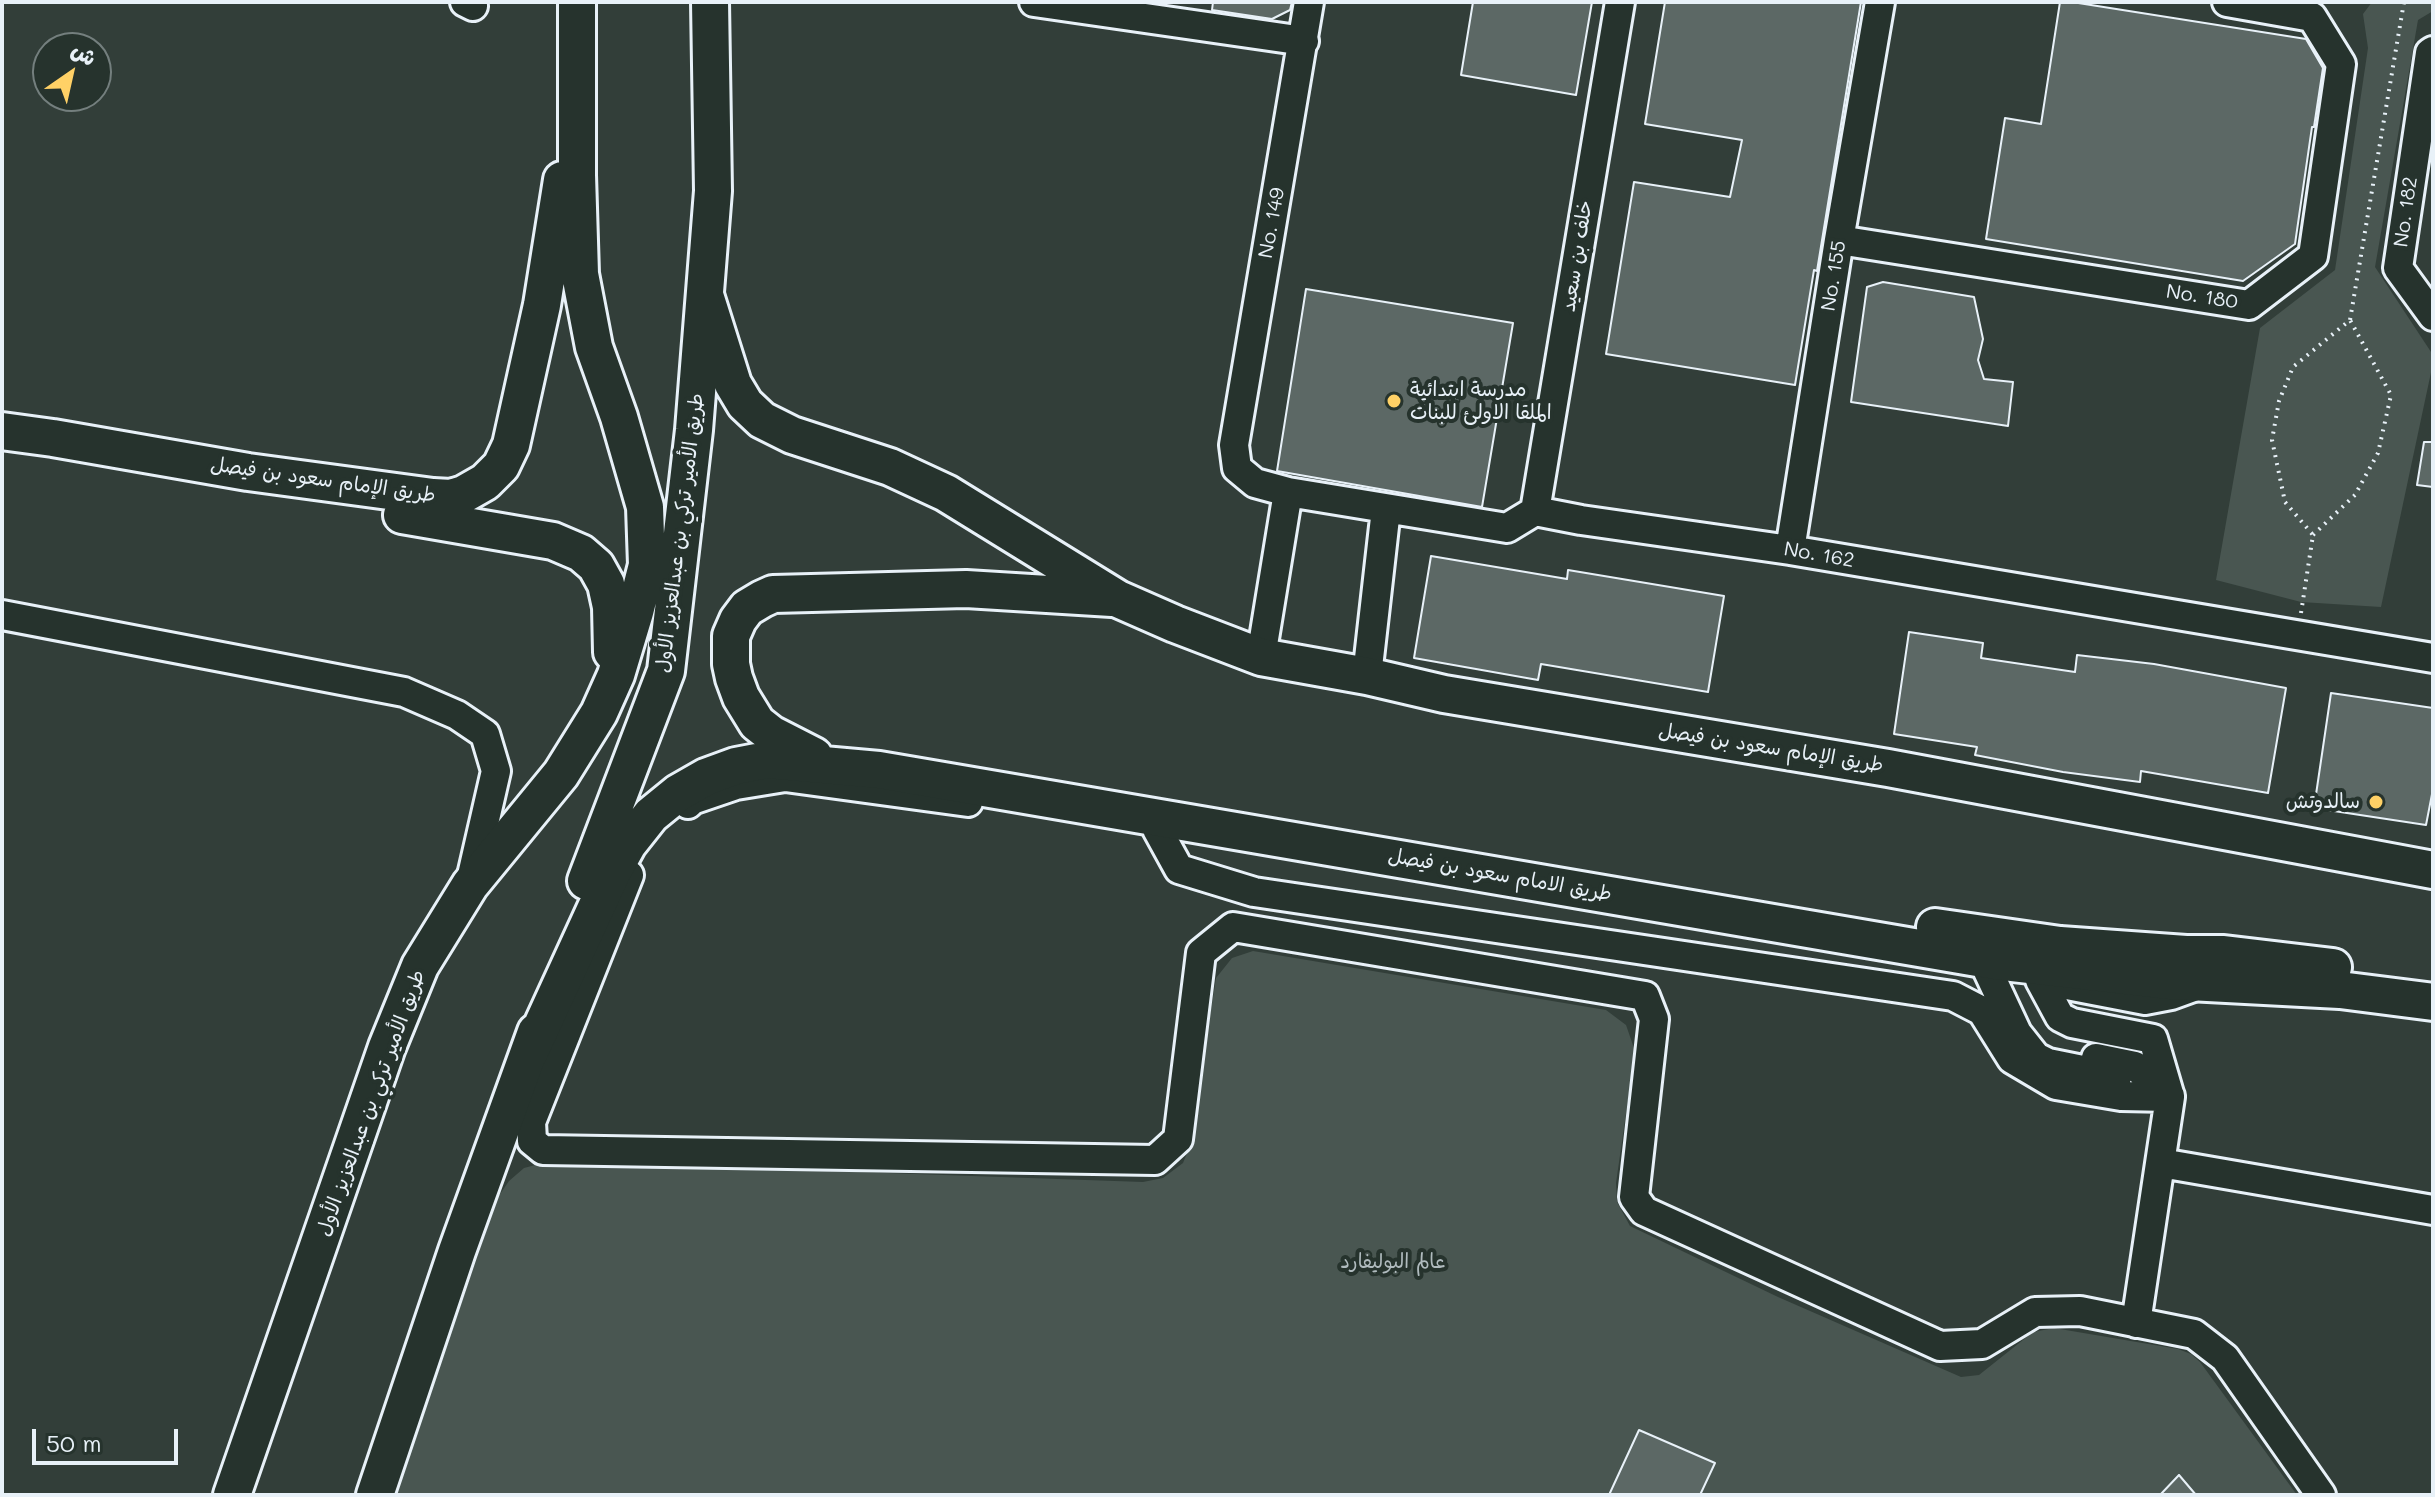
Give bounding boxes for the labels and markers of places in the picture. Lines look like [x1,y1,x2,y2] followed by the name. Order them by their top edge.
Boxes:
[1410,378,1552,425] place label: مدرسة ابتدائية الملقا الاولئ للبنات
[1385,392,1403,410] marker: مدرسة ابتدائية الملقا الاولئ للبنات
[2286,790,2360,814] place label: سالدوتش
[2367,793,2385,811] marker: سالدوتش

